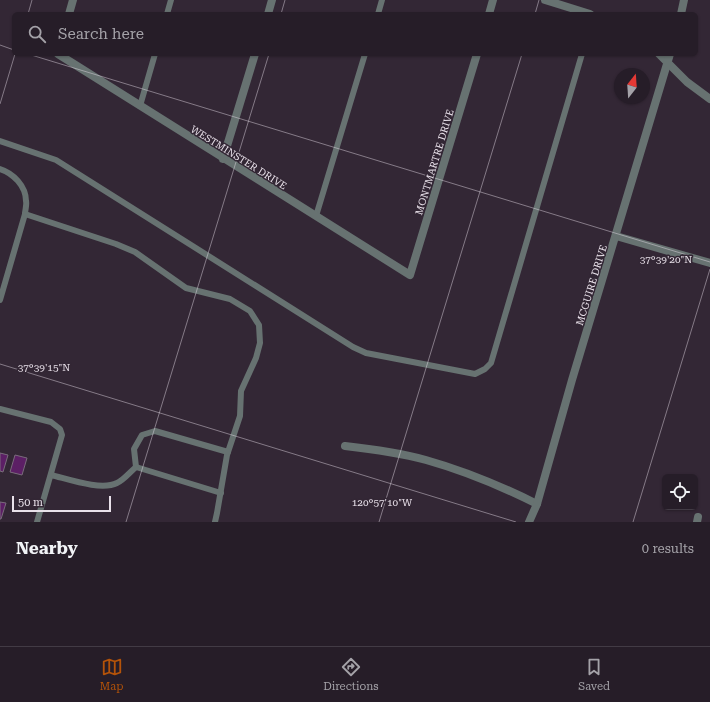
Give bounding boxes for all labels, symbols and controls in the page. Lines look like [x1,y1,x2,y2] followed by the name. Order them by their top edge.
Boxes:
[12,12,698,56] search box
[26,23,48,45] icon: search
[58,25,144,43] text: Search here
[614,68,650,104] north arrow
[413,108,456,216] street label: MONTMARTRE DRIVE
[189,123,289,192] street label: WESTMINSTER DRIVE
[574,243,609,327] street label: MCGUIRE DRIVE
[640,254,692,265] text: 37°39'20"N
[18,362,70,373] text: 37°39'15"N
[662,474,698,510] map controls
[662,474,698,510] button: locate
[12,494,111,513] scale bar
[18,496,43,509] text: 50 m
[352,497,413,508] text: 120°57'10"W
[16,538,78,558] text: Nearby
[642,541,694,556] text: 0 results
[100,656,123,693] tab: Map
[323,656,378,693] tab: Directions
[578,656,610,693] tab: Saved

